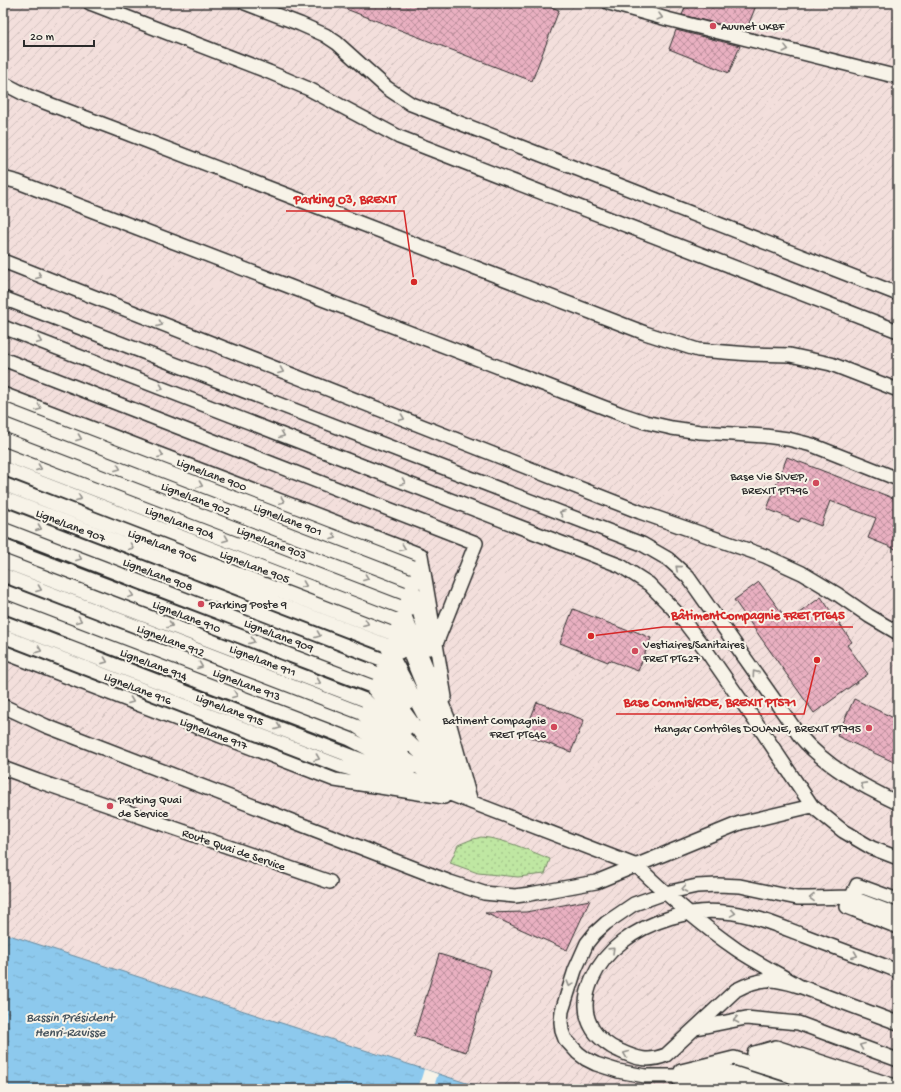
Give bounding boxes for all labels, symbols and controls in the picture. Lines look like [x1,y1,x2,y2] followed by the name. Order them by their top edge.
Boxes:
[656,12,663,21] one-way arrow
[708,21,718,31] marker: Auvnet UKBF
[721,21,785,35] place label: Auvnet UKBF
[24,22,94,48] scale bar
[30,31,55,45] text: 20 m
[783,44,789,52] one-way arrow
[286,186,404,211] callout: Parking O3, BREXIT
[293,193,397,208] text: Parking O3, BREXIT
[36,271,43,279] one-way arrow
[157,319,164,327] one-way arrow
[36,336,43,344] one-way arrow
[278,367,285,375] one-way arrow
[157,383,164,391] one-way arrow
[36,403,43,411] one-way arrow
[399,414,406,422] one-way arrow
[278,430,285,438] one-way arrow
[75,434,82,442] one-way arrow
[157,450,164,458] one-way arrow
[174,456,249,496] street label: Ligne/Lane 900
[36,463,43,471] one-way arrow
[114,464,121,472] one-way arrow
[729,471,809,499] place label: Base Vie SIVEP, BREXIT PT796
[399,477,406,485] one-way arrow
[811,478,821,488] marker: Base Vie SIVEP, BREXIT PT796
[159,480,232,520] street label: Ligne/Lane 902
[196,480,203,488] one-way arrow
[75,493,82,501] one-way arrow
[279,497,286,505] one-way arrow
[251,501,324,540] street label: Ligne/Lane 901
[143,504,216,544] street label: Ligne/Lane 904
[33,507,108,547] street label: Ligne/Lane 907
[558,509,565,517] one-way arrow
[36,523,43,531] one-way arrow
[234,524,308,564] street label: Ligne/Lane 903
[126,527,200,567] street label: Ligne/Lane 906
[331,532,338,540] one-way arrow
[223,535,230,543] one-way arrow
[127,543,134,551] one-way arrow
[400,543,407,551] one-way arrow
[217,548,291,588] street label: Ligne/Lane 905
[75,554,82,562] one-way arrow
[120,556,195,596] street label: Ligne/Lane 908
[676,566,683,573] one-way arrow
[363,574,370,582] one-way arrow
[301,580,308,588] one-way arrow
[36,584,43,592] one-way arrow
[127,590,134,598] one-way arrow
[150,598,223,637] street label: Ligne/Lane 910
[196,599,206,609] marker: Parking Poste 9
[208,599,287,613] place label: Parking Poste 9
[663,602,853,627] callout: BâtimentCompagnie FRET PT645
[670,608,845,625] text: BâtimentCompagnie FRET PT645
[75,615,82,623] one-way arrow
[242,617,315,657] street label: Ligne/Lane 909
[363,619,370,627] one-way arrow
[167,620,174,628] one-way arrow
[135,623,206,661] street label: Ligne/Lane 912
[314,630,321,638] one-way arrow
[249,637,256,645] one-way arrow
[642,639,745,667] place label: Vestiaires/Sanitaires FRET PT627
[227,643,298,681] street label: Ligne/Lane 911
[36,646,43,654] one-way arrow
[630,646,640,656] marker: Vestiaires/Sanitaires FRET PT627
[118,647,189,685] street label: Ligne/Lane 914
[101,656,108,664] one-way arrow
[196,662,203,670] one-way arrow
[210,667,282,705] street label: Ligne/Lane 913
[753,670,760,677] one-way arrow
[101,671,174,710] street label: Ligne/Lane 916
[314,677,321,685] one-way arrow
[616,689,804,714] callout: Base Commis/RDE, BREXIT PT571
[232,691,239,699] one-way arrow
[193,692,265,730] street label: Ligne/Lane 915
[126,696,134,704] one-way arrow
[623,696,796,711] text: Base Commis/RDE, BREXIT PT571
[441,715,547,743] place label: Batiment Compagnie FRET PT646
[177,716,250,754] street label: Ligne/Lane 917
[549,722,559,732] marker: Batiment Compagnie FRET PT646
[275,723,282,731] one-way arrow
[654,723,861,737] place label: Hangar Contrôles DOUANE, BREXIT PT795
[864,723,874,733] marker: Hangar Contrôles DOUANE, BREXIT PT795
[314,753,321,761] one-way arrow
[860,782,867,789] one-way arrow
[117,794,182,822] place label: Parking Quai de Service
[105,801,115,811] marker: Parking Quai de Service
[180,827,288,875] street label: Route Quai de Service
[681,884,687,892] one-way arrow
[809,894,815,902] one-way arrow
[730,908,736,917] one-way arrow
[608,948,615,955] one-way arrow
[852,950,859,959] one-way arrow
[566,980,575,987] one-way arrow
[26,1011,116,1041] water label: Bassin Président Henri-Ravisse
[733,1016,739,1024] one-way arrow
[858,1043,865,1051] one-way arrow
[623,1050,630,1058] one-way arrow

